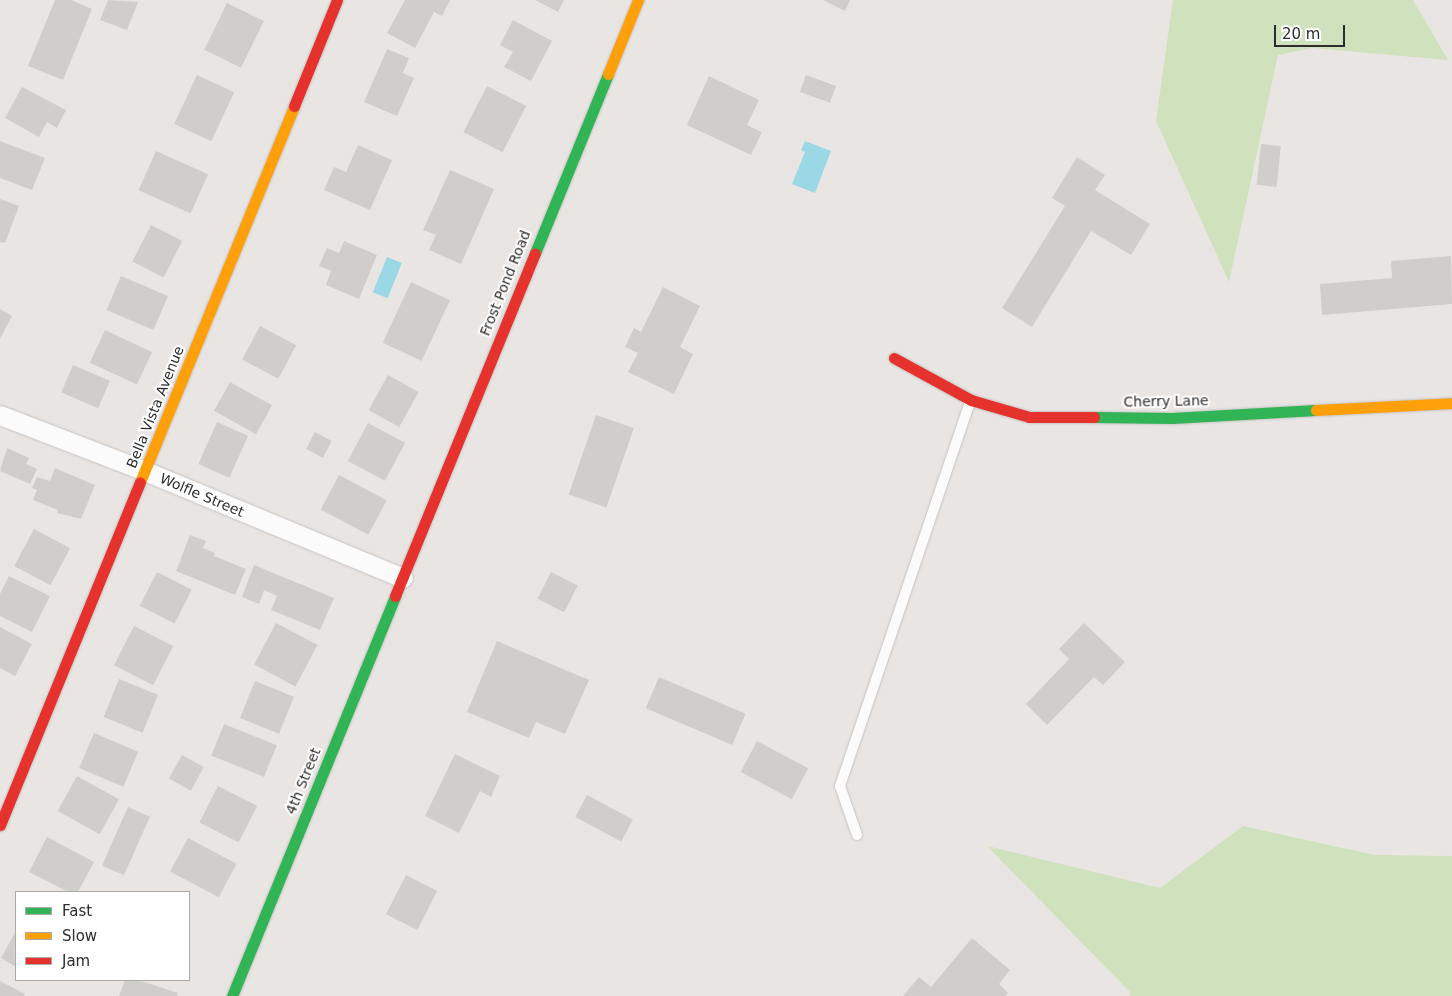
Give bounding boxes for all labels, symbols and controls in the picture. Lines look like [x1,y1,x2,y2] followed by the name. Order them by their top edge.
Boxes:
[1277,15,1348,47] scale bar
[1282,25,1320,43] text: 20 m
[476,228,534,338] street label: Frost Pond Road
[123,344,187,470] street label: Bella Vista Avenue
[1123,392,1209,410] street label: Cherry Lane
[157,470,247,520] street label: Wolfle Street
[282,745,324,817] street label: 4th Street
[15,891,190,981] legend
[62,902,92,920] text: Fast
[62,927,97,945] text: Slow
[62,952,90,970] text: Jam

